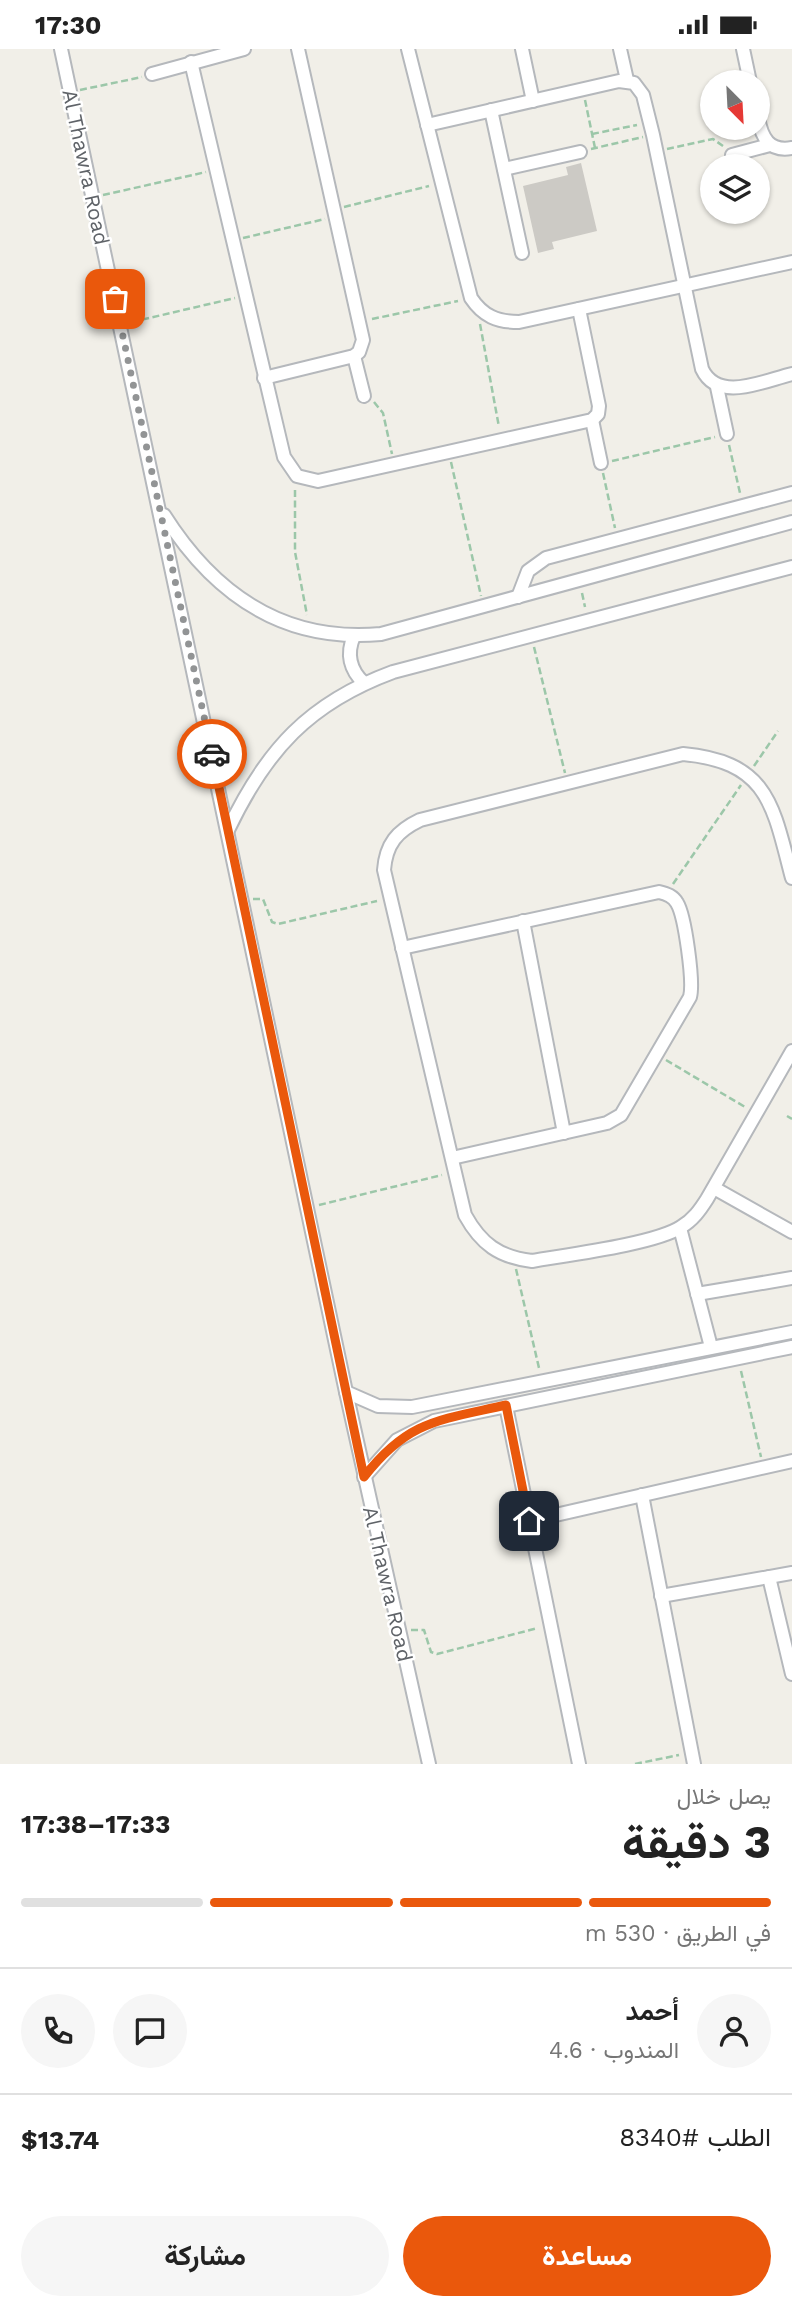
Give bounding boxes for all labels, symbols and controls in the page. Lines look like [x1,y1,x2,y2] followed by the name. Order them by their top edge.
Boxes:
[35,10,102,40] text: 17:30
[700,70,770,140] north arrow
[700,70,770,224] map controls
[57,87,115,247] street label: Al Thawra Road
[700,154,770,224] button: layers
[85,269,145,329] pin
[96,280,134,318] icon: bag
[177,719,247,789] courier
[193,735,231,773] icon: car
[499,1491,559,1551] pin
[510,1502,548,1540] icon: home
[358,1504,418,1664] street label: Al Thawra Road
[677,1783,771,1810] text: يصل خلال
[21,1809,170,1839] text: 17:33–17:38
[622,1815,771,1869] text: 3 دقيقة
[585,1920,771,1947] text: في الطريق · 530 m
[21,1994,95,2068] button: phone
[113,1994,187,2068] button: chat
[697,1994,771,2068] button: person
[626,1996,679,2026] text: أحمد
[549,2037,679,2064] text: المندوب · 4.6
[619,2122,771,2152] text: الطلب #8340
[21,2125,99,2155] text: $13.74
[21,2216,389,2296] button: مشاركة
[403,2216,771,2296] button: مساعدة

